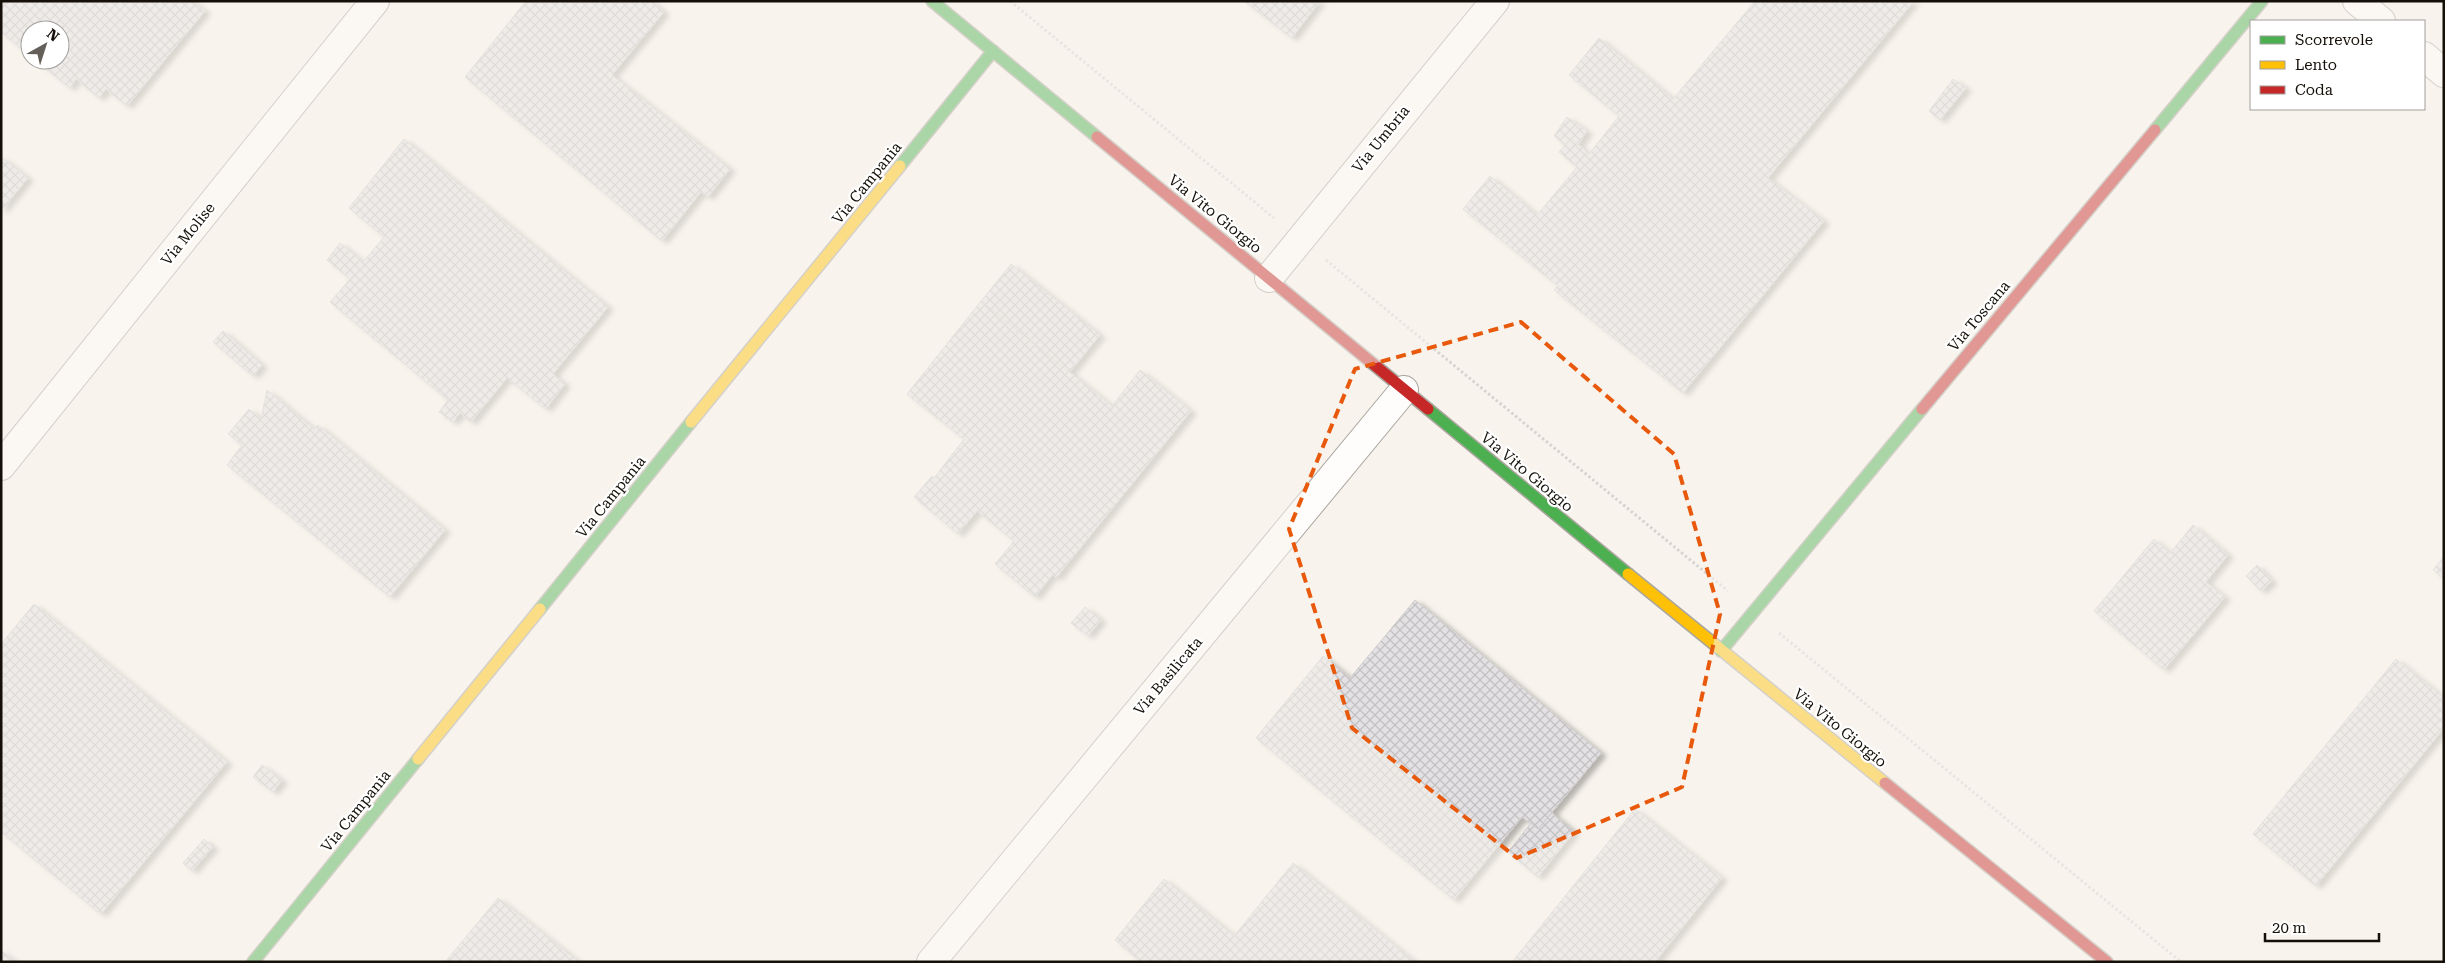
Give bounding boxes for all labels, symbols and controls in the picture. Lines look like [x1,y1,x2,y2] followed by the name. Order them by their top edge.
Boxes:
[20,20,70,70] north arrow
[2250,20,2425,110] legend
[44,25,63,45] text: N
[2295,31,2373,49] text: Scorrevole
[2295,56,2337,74] text: Lento
[2295,81,2333,99] text: Coda
[1348,102,1414,176] street label: Via Umbria
[828,138,906,228] street label: Via Campania
[1165,171,1265,257] street label: Via Vito Giorgio
[157,199,219,269] street label: Via Molise
[1944,277,2014,355] street label: Via Toscana
[1477,428,1577,516] street label: Via Vito Giorgio
[572,452,650,542] street label: Via Campania
[1130,633,1206,719] street label: Via Basilicata
[1790,685,1890,771] street label: Via Vito Giorgio
[317,766,395,856] street label: Via Campania
[2265,910,2379,942] scale bar
[2272,919,2307,937] text: 20 m

